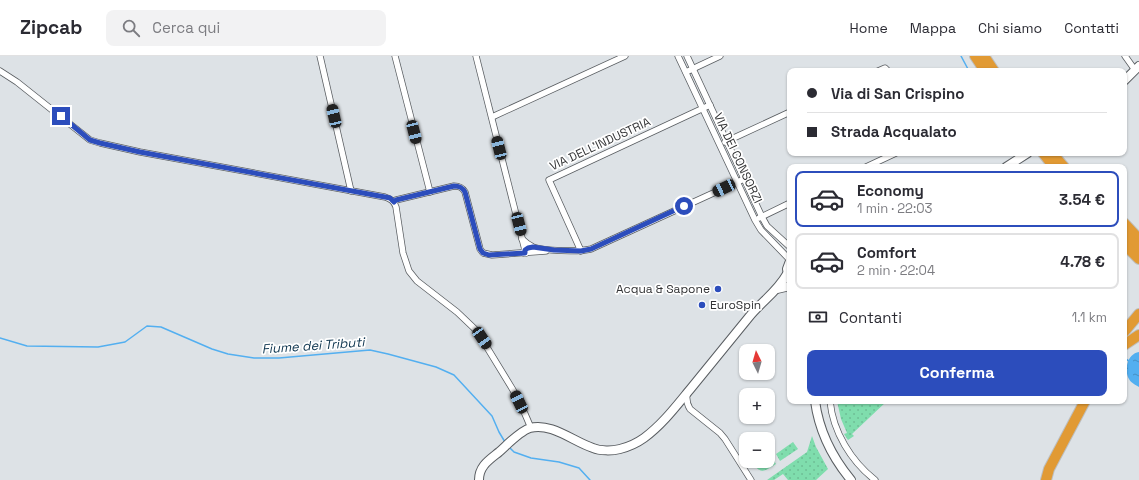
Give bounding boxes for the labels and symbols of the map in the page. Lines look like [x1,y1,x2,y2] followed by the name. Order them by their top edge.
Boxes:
[325,103,343,129] car
[52,107,70,125] route end
[710,110,766,206] street label: VIA DEI CONSORZI
[547,113,653,174] street label: VIA DELL'INDUSTRIA
[405,119,423,145] car
[490,135,508,161] car
[711,177,737,199] car
[675,197,693,215] route start
[510,211,528,237] car
[616,281,710,297] place label: Acqua & Sapone
[713,284,723,294] marker: Acqua & Sapone
[710,297,761,313] place label: EuroSpin
[697,300,707,310] marker: EuroSpin
[470,325,494,351] car
[261,333,367,358] water label: Fiume dei Tributi
[739,344,775,380] north arrow
[508,389,530,415] car

